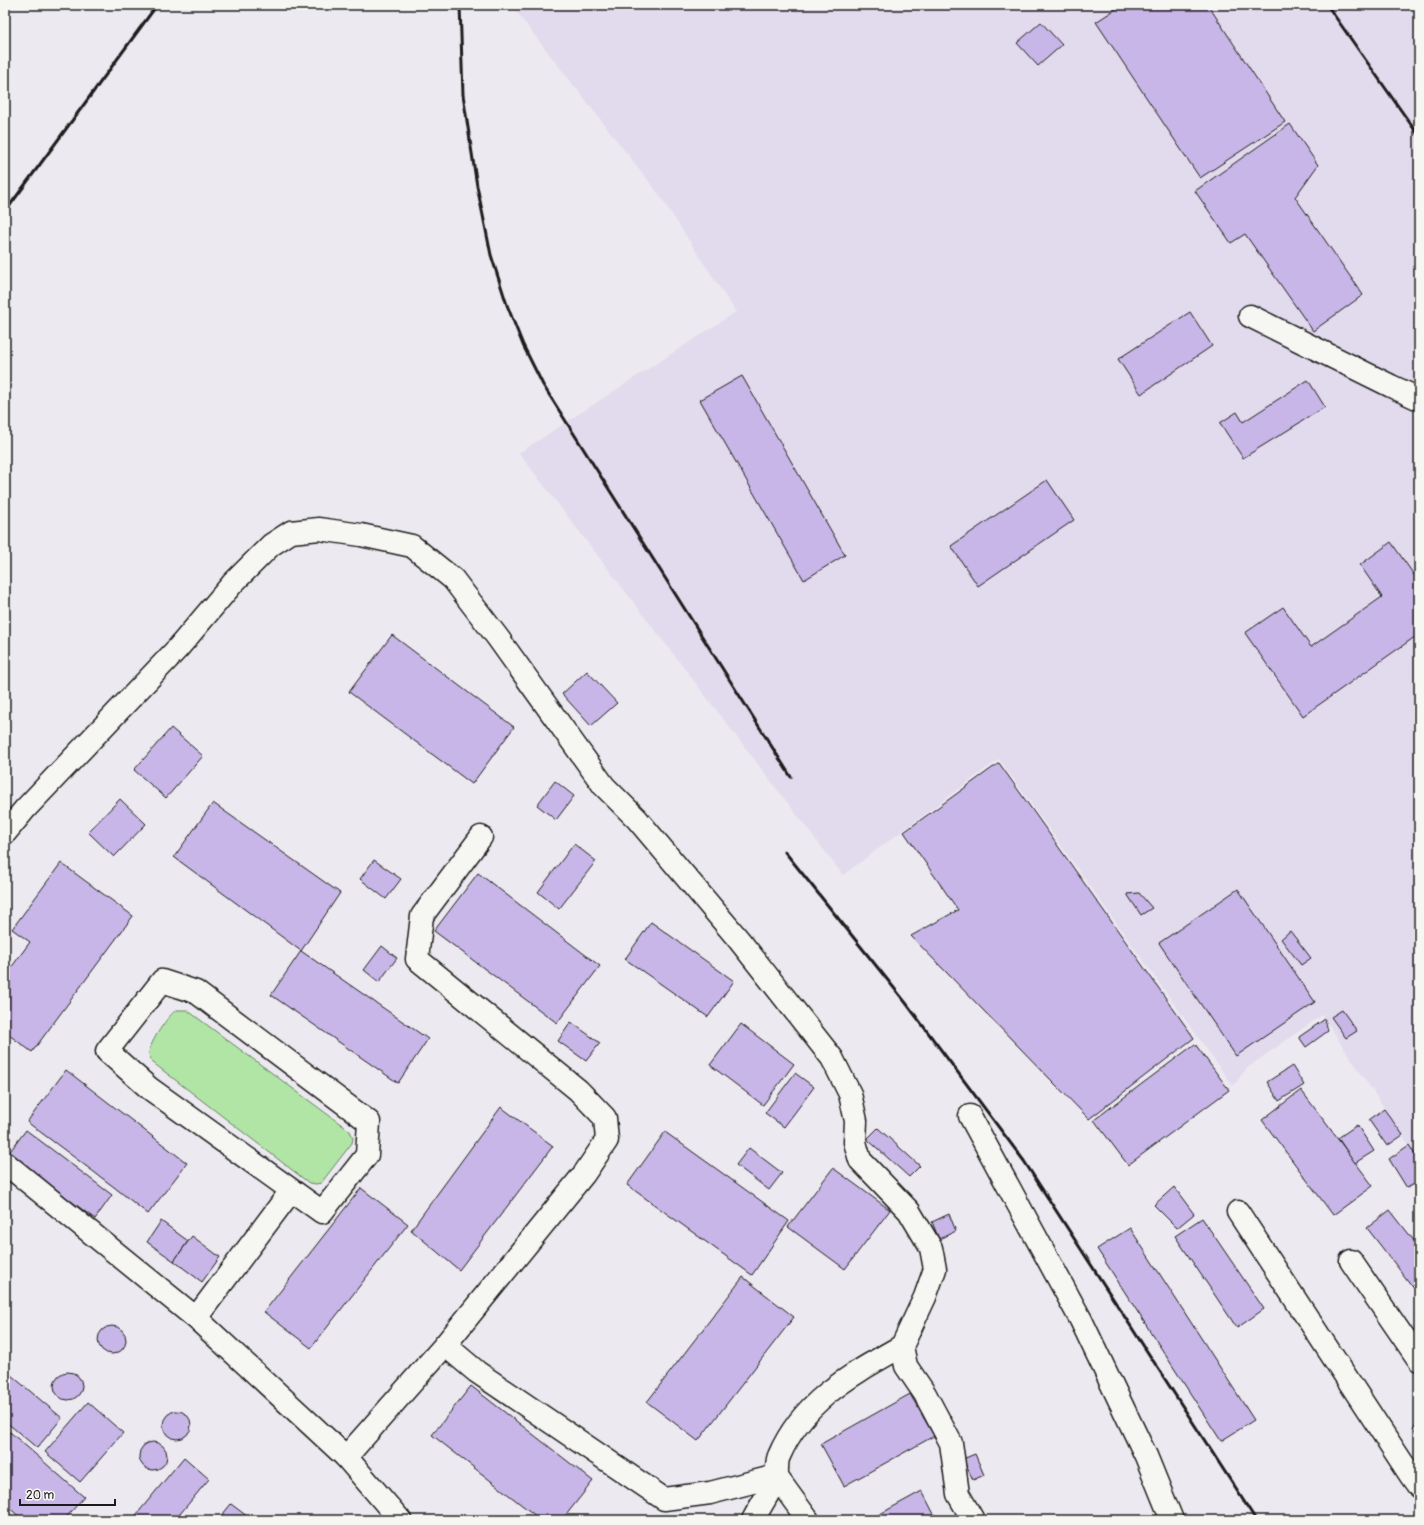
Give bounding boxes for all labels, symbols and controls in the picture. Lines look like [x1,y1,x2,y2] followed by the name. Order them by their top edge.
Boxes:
[20,1481,115,1507] scale bar
[26,1488,55,1503] text: 20 m

